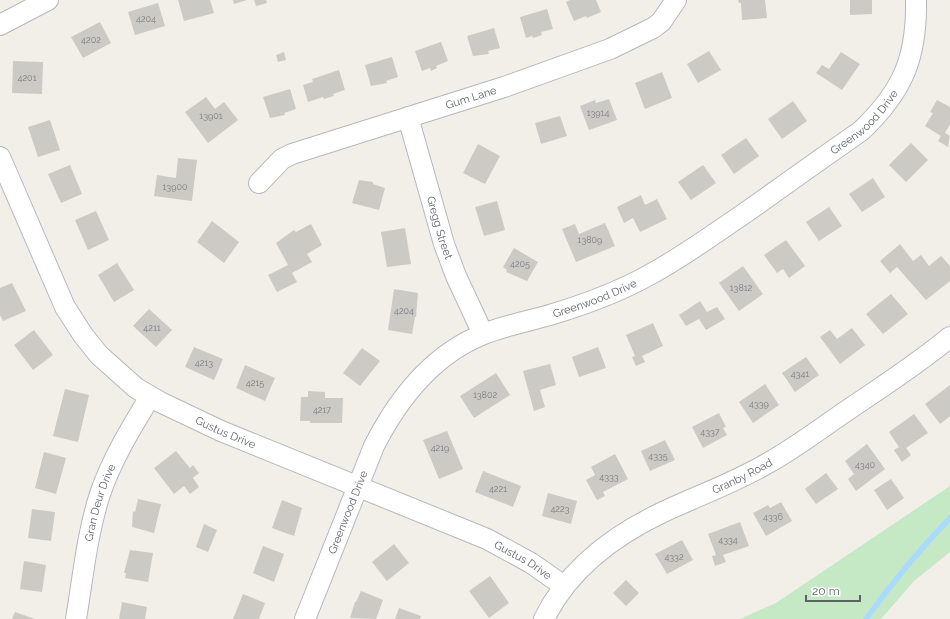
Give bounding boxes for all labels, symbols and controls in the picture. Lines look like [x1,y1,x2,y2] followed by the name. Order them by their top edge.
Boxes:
[136,14,156,24] house number: 4204
[81,35,101,45] house number: 4202
[18,73,37,83] house number: 4201
[444,83,498,112] street label: Gum Lane
[828,87,901,157] street label: Greenwood Drive
[587,108,609,118] house number: 13914
[199,111,223,121] house number: 13901
[163,182,188,192] house number: 13900
[424,195,456,261] street label: Gregg Street
[578,235,602,245] house number: 13809
[510,259,530,269] house number: 4205
[551,276,639,320] street label: Greenwood Drive
[730,283,753,293] house number: 13812
[394,306,414,316] house number: 4204
[143,323,161,333] house number: 4211
[195,358,213,368] house number: 4213
[791,369,809,379] house number: 4341
[246,378,264,388] house number: 4215
[473,390,497,400] house number: 13802
[749,399,769,409] house number: 4339
[313,405,331,415] house number: 4217
[193,413,258,451] street label: Gustus Drive
[700,427,720,437] house number: 4337
[431,443,449,453] house number: 4219
[648,451,668,461] house number: 4335
[710,455,775,496] street label: Granby Road
[855,460,876,470] house number: 4340
[82,461,118,542] street label: Gran Deur Drive
[325,468,370,556] street label: Greenwood Drive
[599,472,619,482] house number: 4333
[489,484,507,494] house number: 4221
[550,504,570,514] house number: 4223
[763,512,784,522] house number: 4336
[718,535,738,545] house number: 4334
[492,538,555,582] street label: Gustus Drive
[664,552,684,562] house number: 4332
[806,577,860,603] scale bar
[812,584,840,598] text: 20 m

